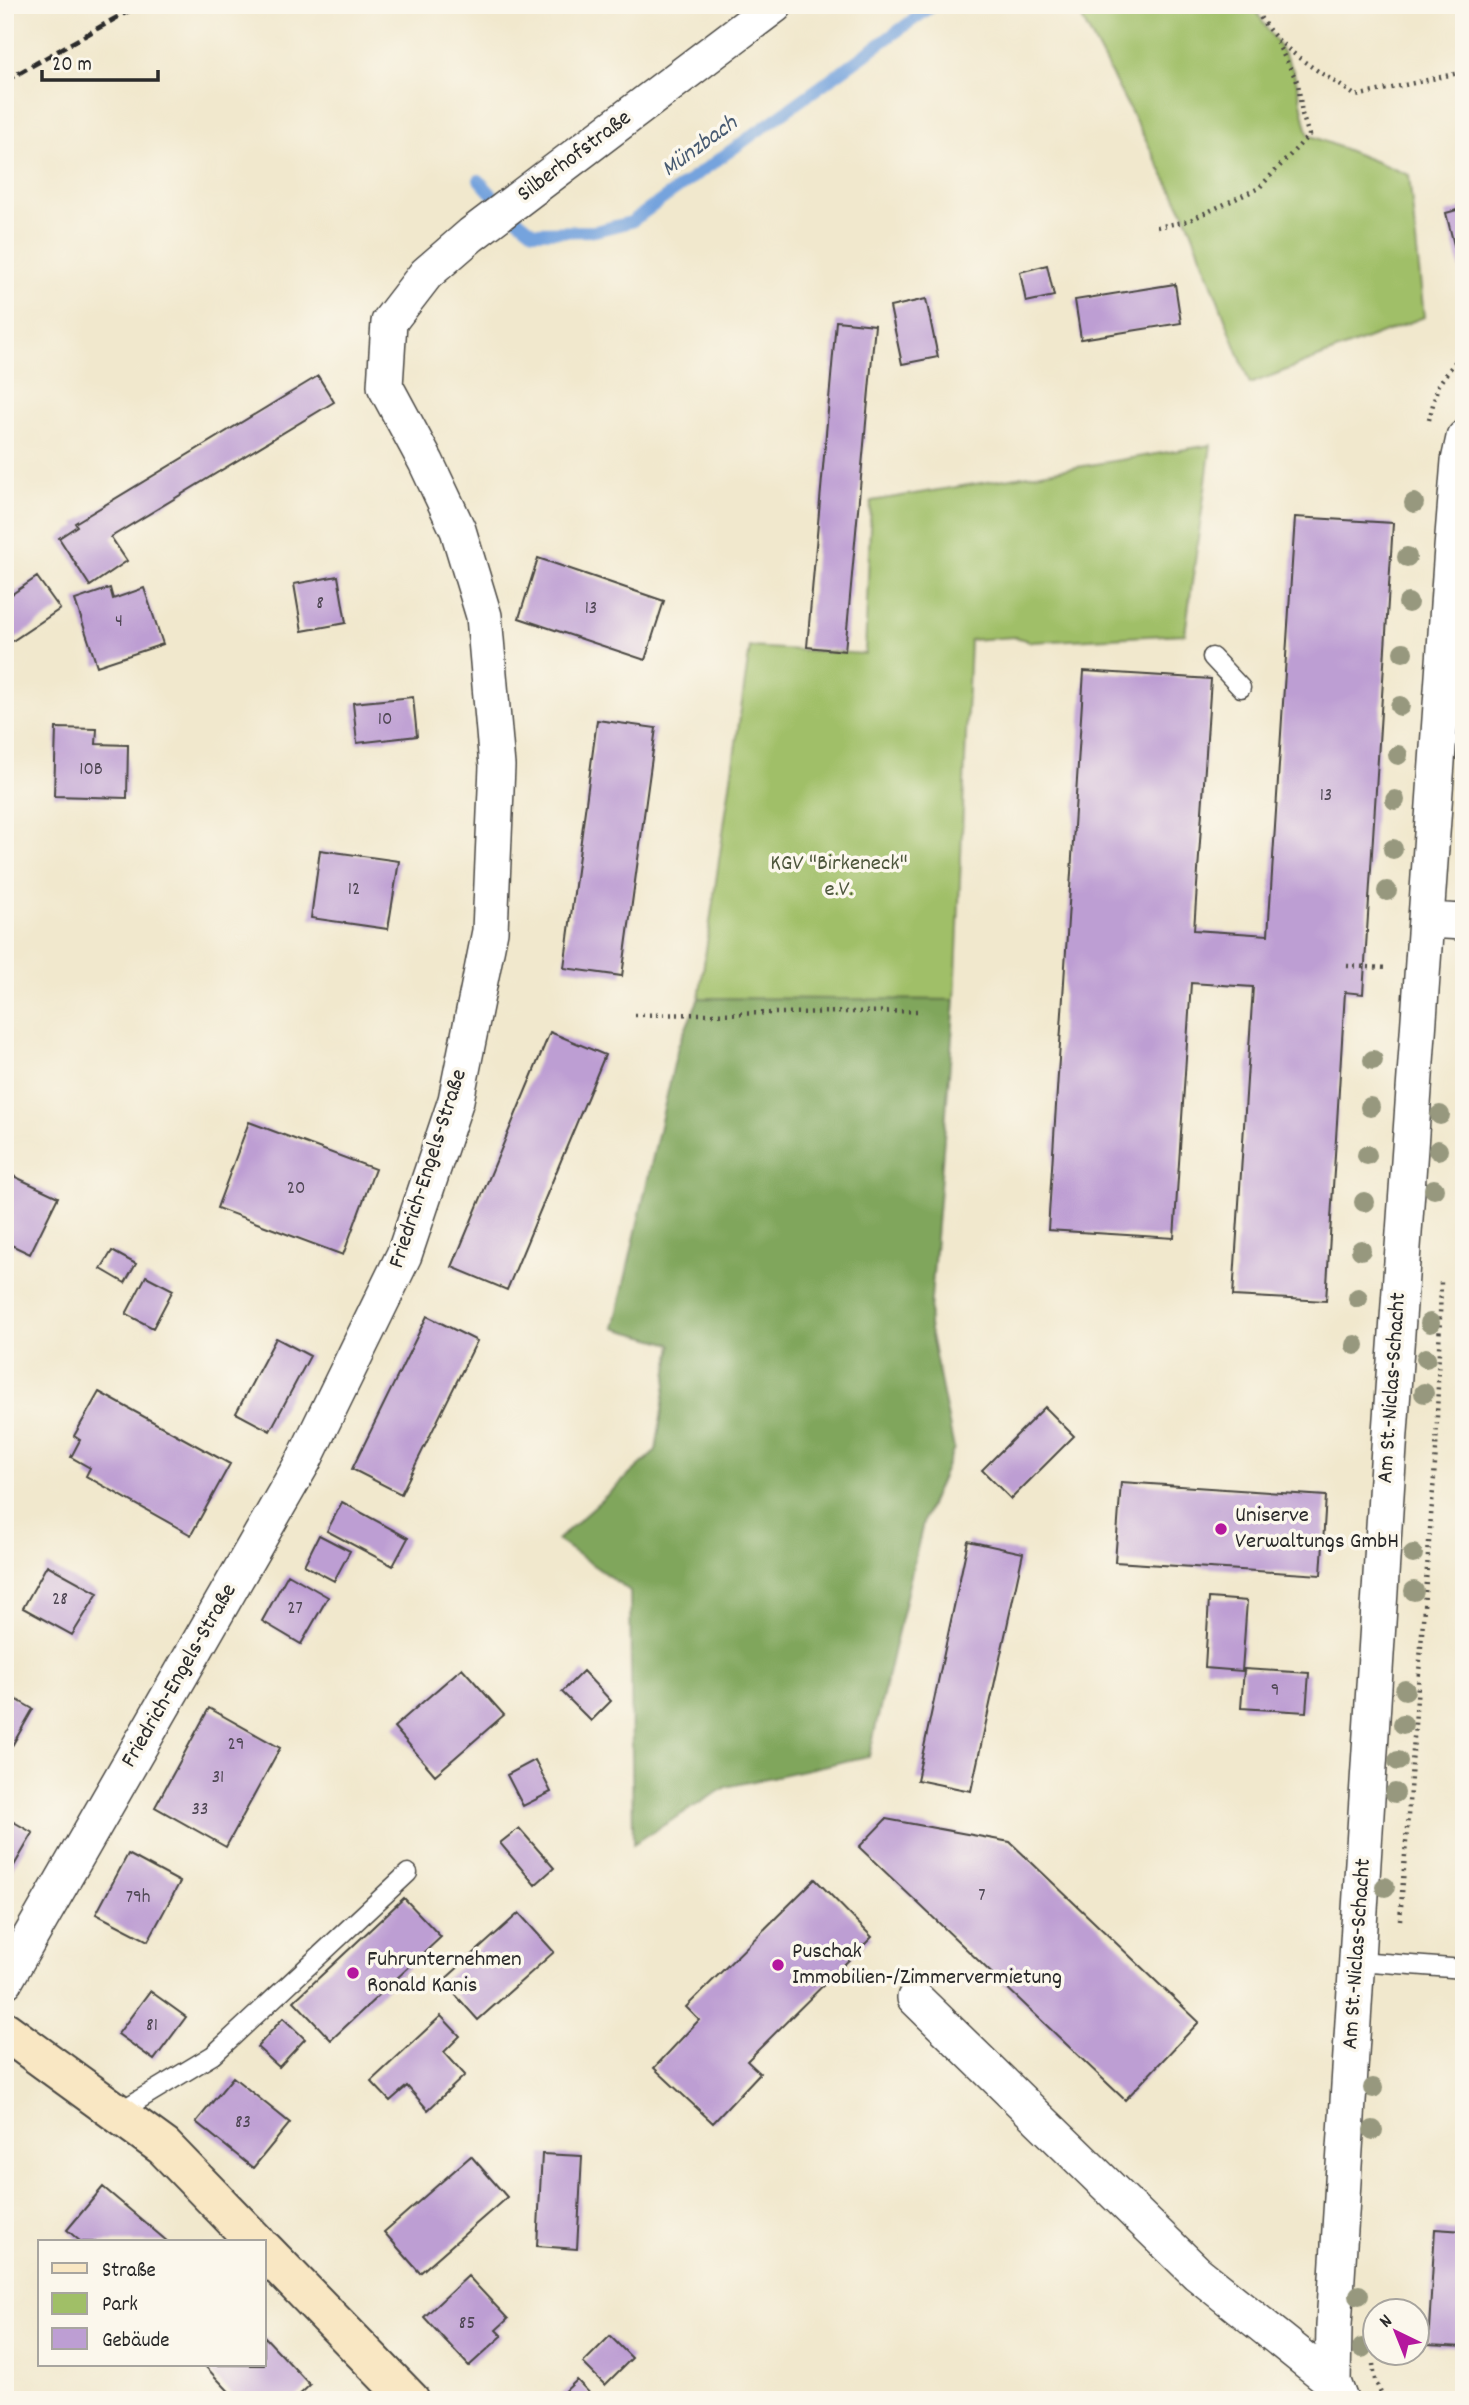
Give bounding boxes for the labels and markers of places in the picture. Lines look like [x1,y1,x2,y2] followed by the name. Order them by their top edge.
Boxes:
[1235,1500,1399,1559] place label: Uniserve Verwaltungs GmbH
[1213,1521,1229,1537] marker: Uniserve Verwaltungs GmbH
[792,1936,1062,1995] place label: Puschak Immobilien-/Zimmervermietung
[367,1944,522,2003] place label: Fuhrunternehmen Ronald Kanis
[770,1957,786,1973] marker: Puschak Immobilien-/Zimmervermietung
[345,1965,361,1981] marker: Fuhrunternehmen Ronald Kanis

